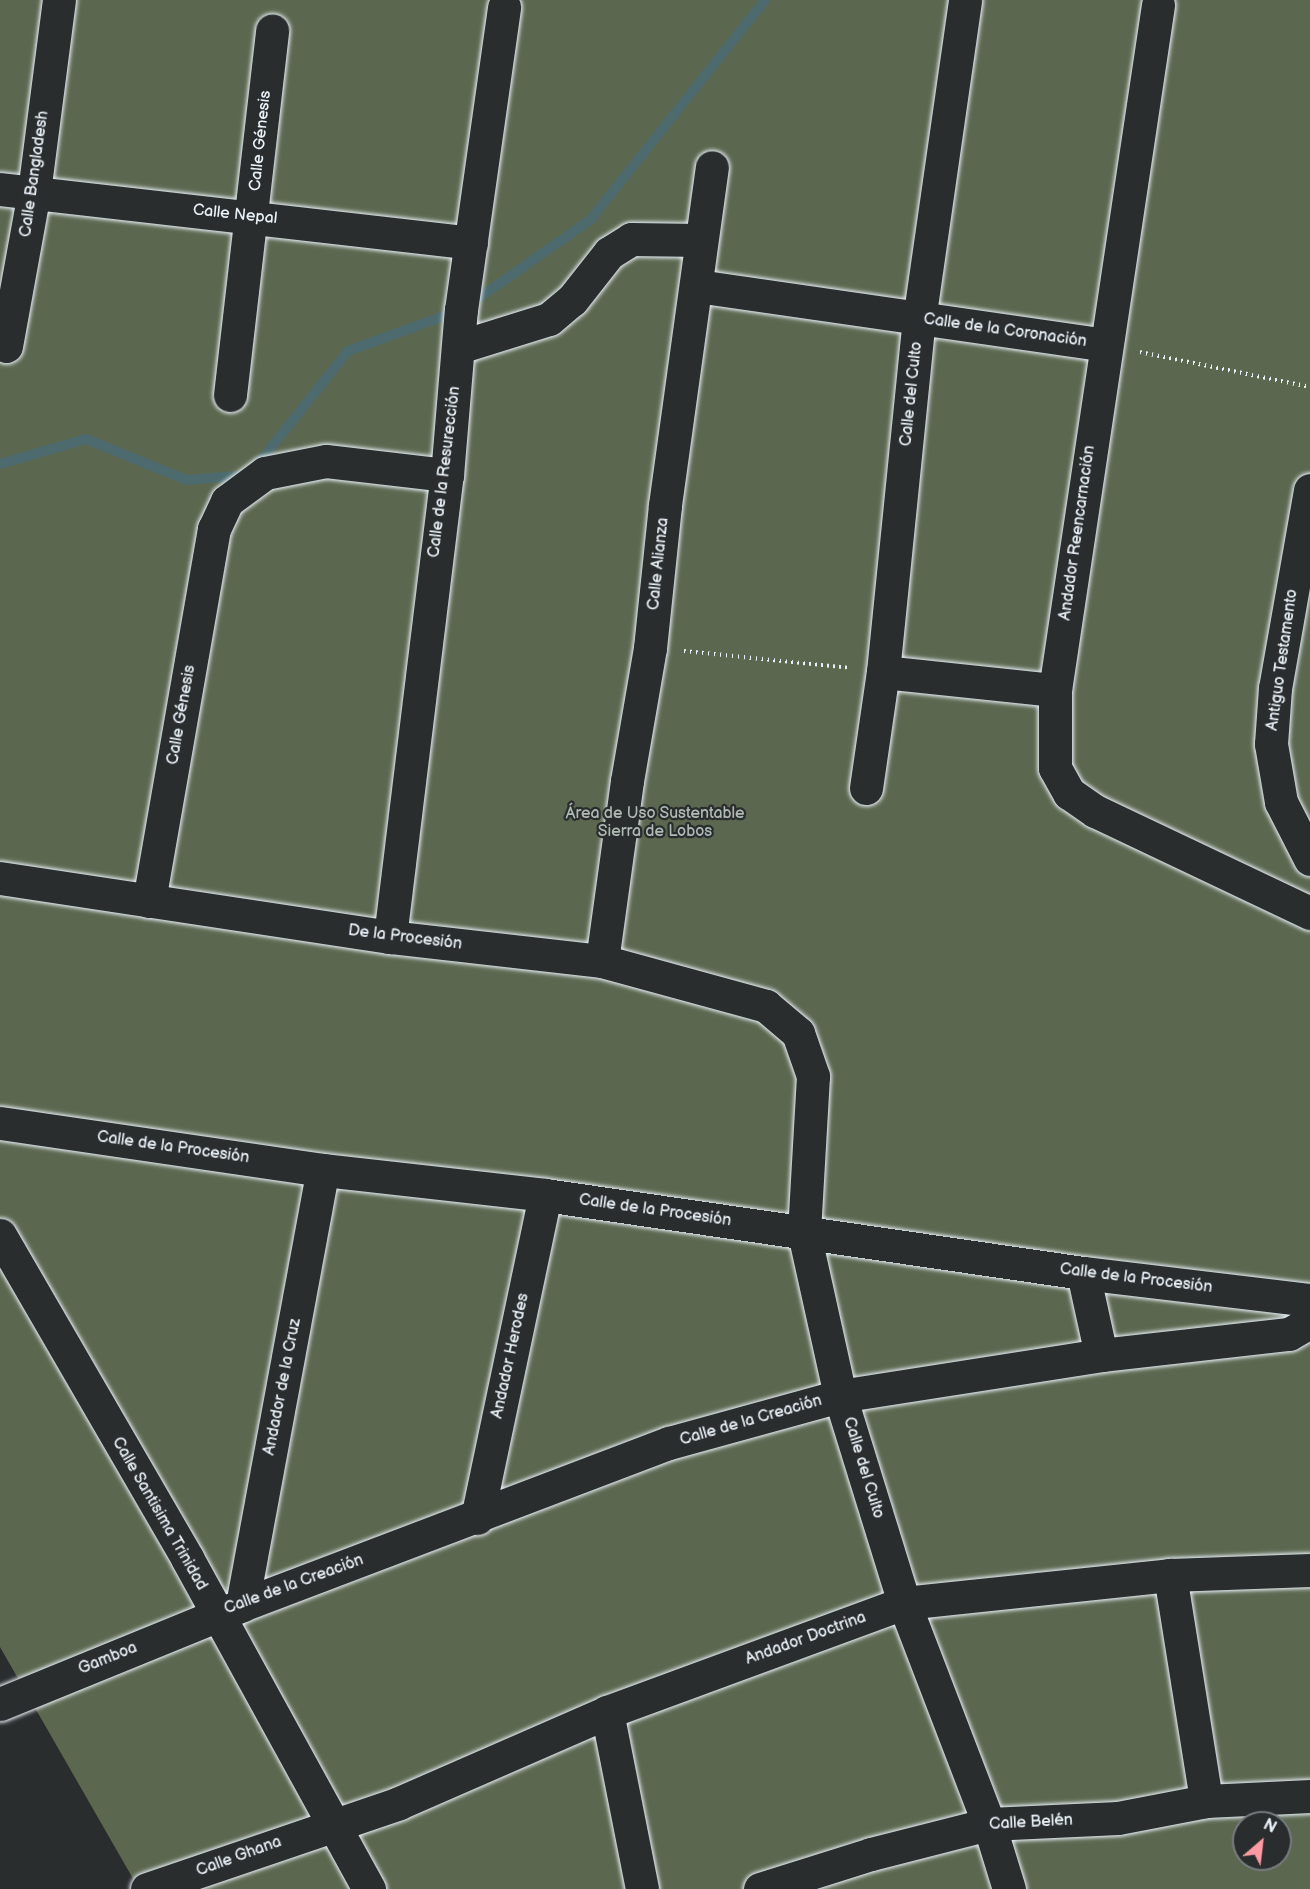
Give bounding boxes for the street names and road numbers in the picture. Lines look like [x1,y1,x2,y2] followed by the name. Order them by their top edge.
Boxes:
[246,90,276,192] street label: Calle Génesis
[17,110,53,238] street label: Calle Bangladesh
[192,201,278,229] street label: Calle Nepal
[922,310,1088,352] street label: Calle de la Coronación
[897,341,927,447] street label: Calle del Culto
[425,385,465,559] street label: Calle de la Resurección
[1056,444,1100,622] street label: Andador Reencarnación
[645,517,673,611] street label: Calle Alianza
[1264,588,1302,732] street label: Antiguo Testamento
[164,664,200,766] street label: Calle Génesis
[347,921,463,955] street label: De la Procesión
[96,1128,250,1168] street label: Calle de la Procesión
[578,1191,732,1231] street label: Calle de la Procesión
[1059,1260,1213,1298] street label: Calle de la Procesión
[488,1292,534,1420] street label: Andador Herodes
[260,1317,306,1457] street label: Andador de la Cruz
[678,1392,824,1450] street label: Calle de la Creación
[838,1415,888,1521] street label: Calle del Culto
[107,1434,211,1594] street label: Calle Santisima Trinidad
[222,1551,366,1619] street label: Calle de la Creación
[743,1608,869,1670] street label: Andador Doctrina
[76,1639,140,1679] street label: Gamboa
[989,1811,1073,1835] street label: Calle Belén
[194,1833,284,1881] street label: Calle Ghana

